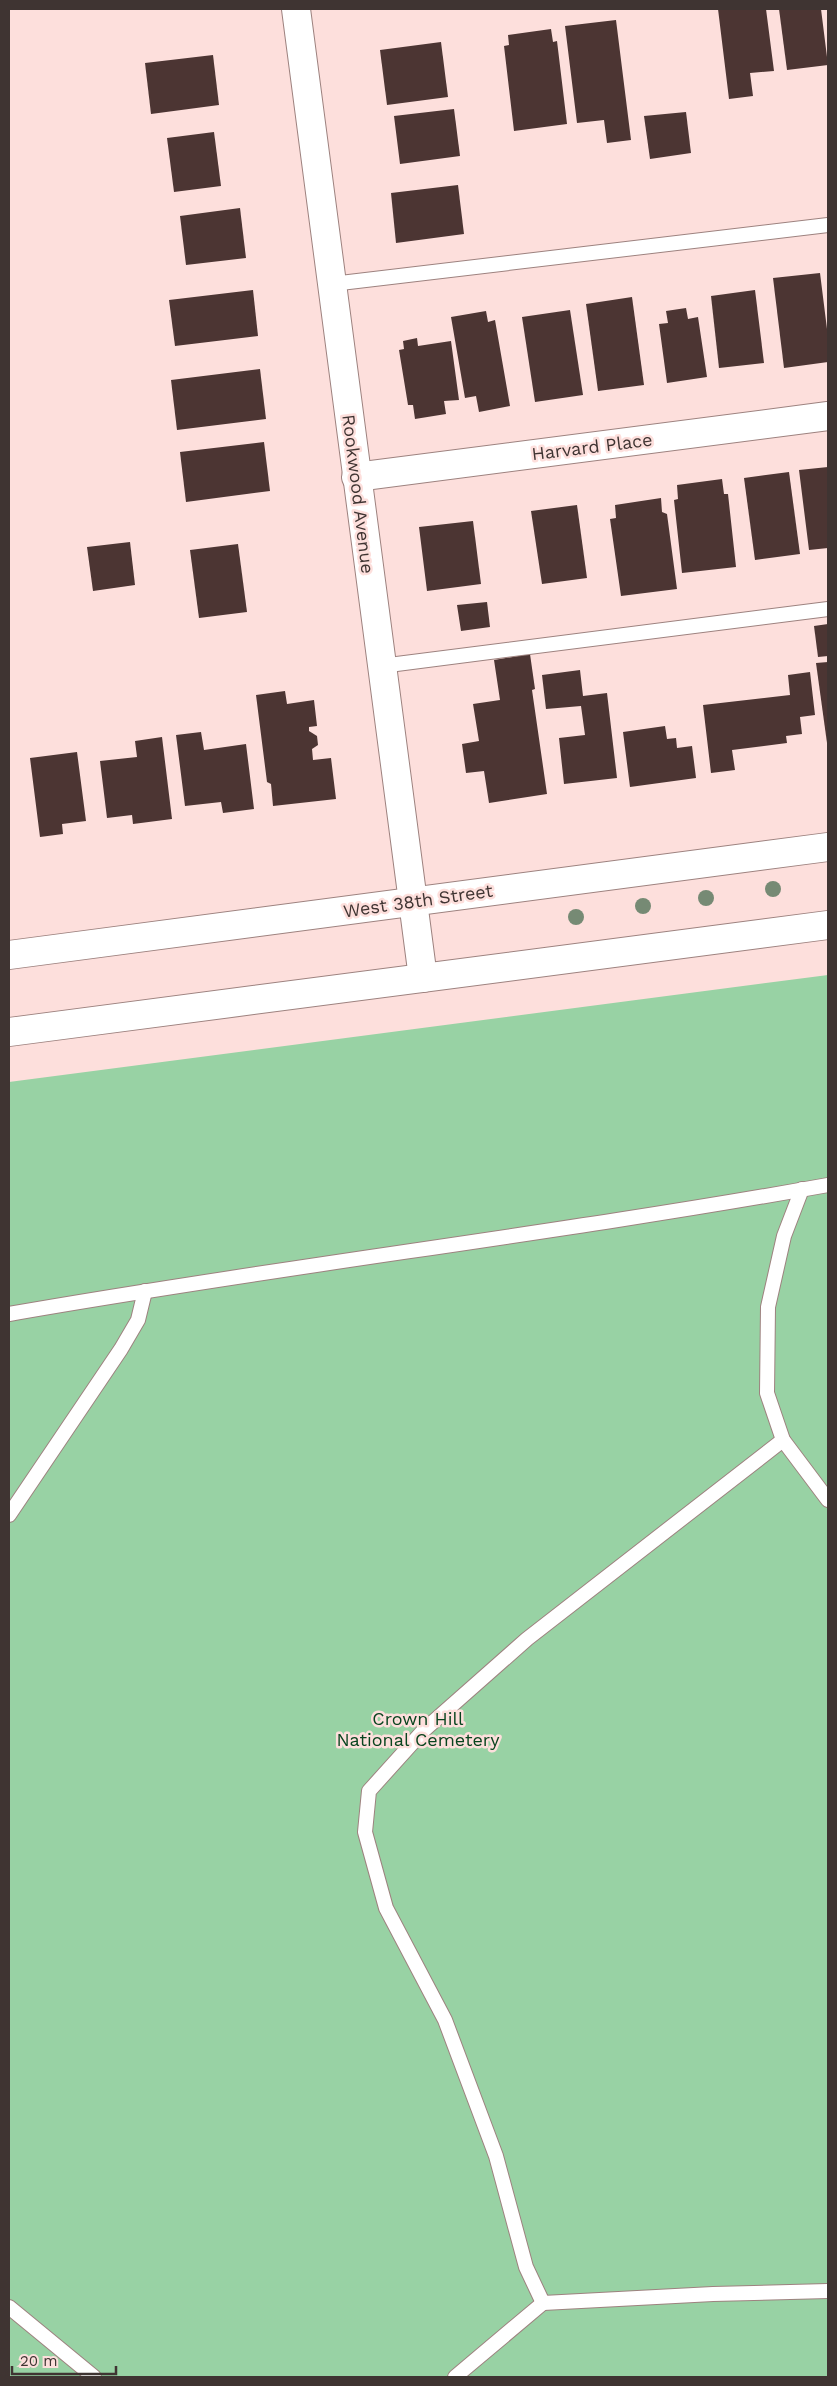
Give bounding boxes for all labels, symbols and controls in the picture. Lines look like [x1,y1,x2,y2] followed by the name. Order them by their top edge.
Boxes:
[338,413,379,575] street label: Rookwood Avenue
[530,429,654,464] street label: Harvard Place
[342,880,495,921] street label: West 38th Street
[337,1708,500,1750] park label: Crown Hill National Cemetery
[12,2344,116,2376] scale bar
[20,2352,58,2370] text: 20 m

